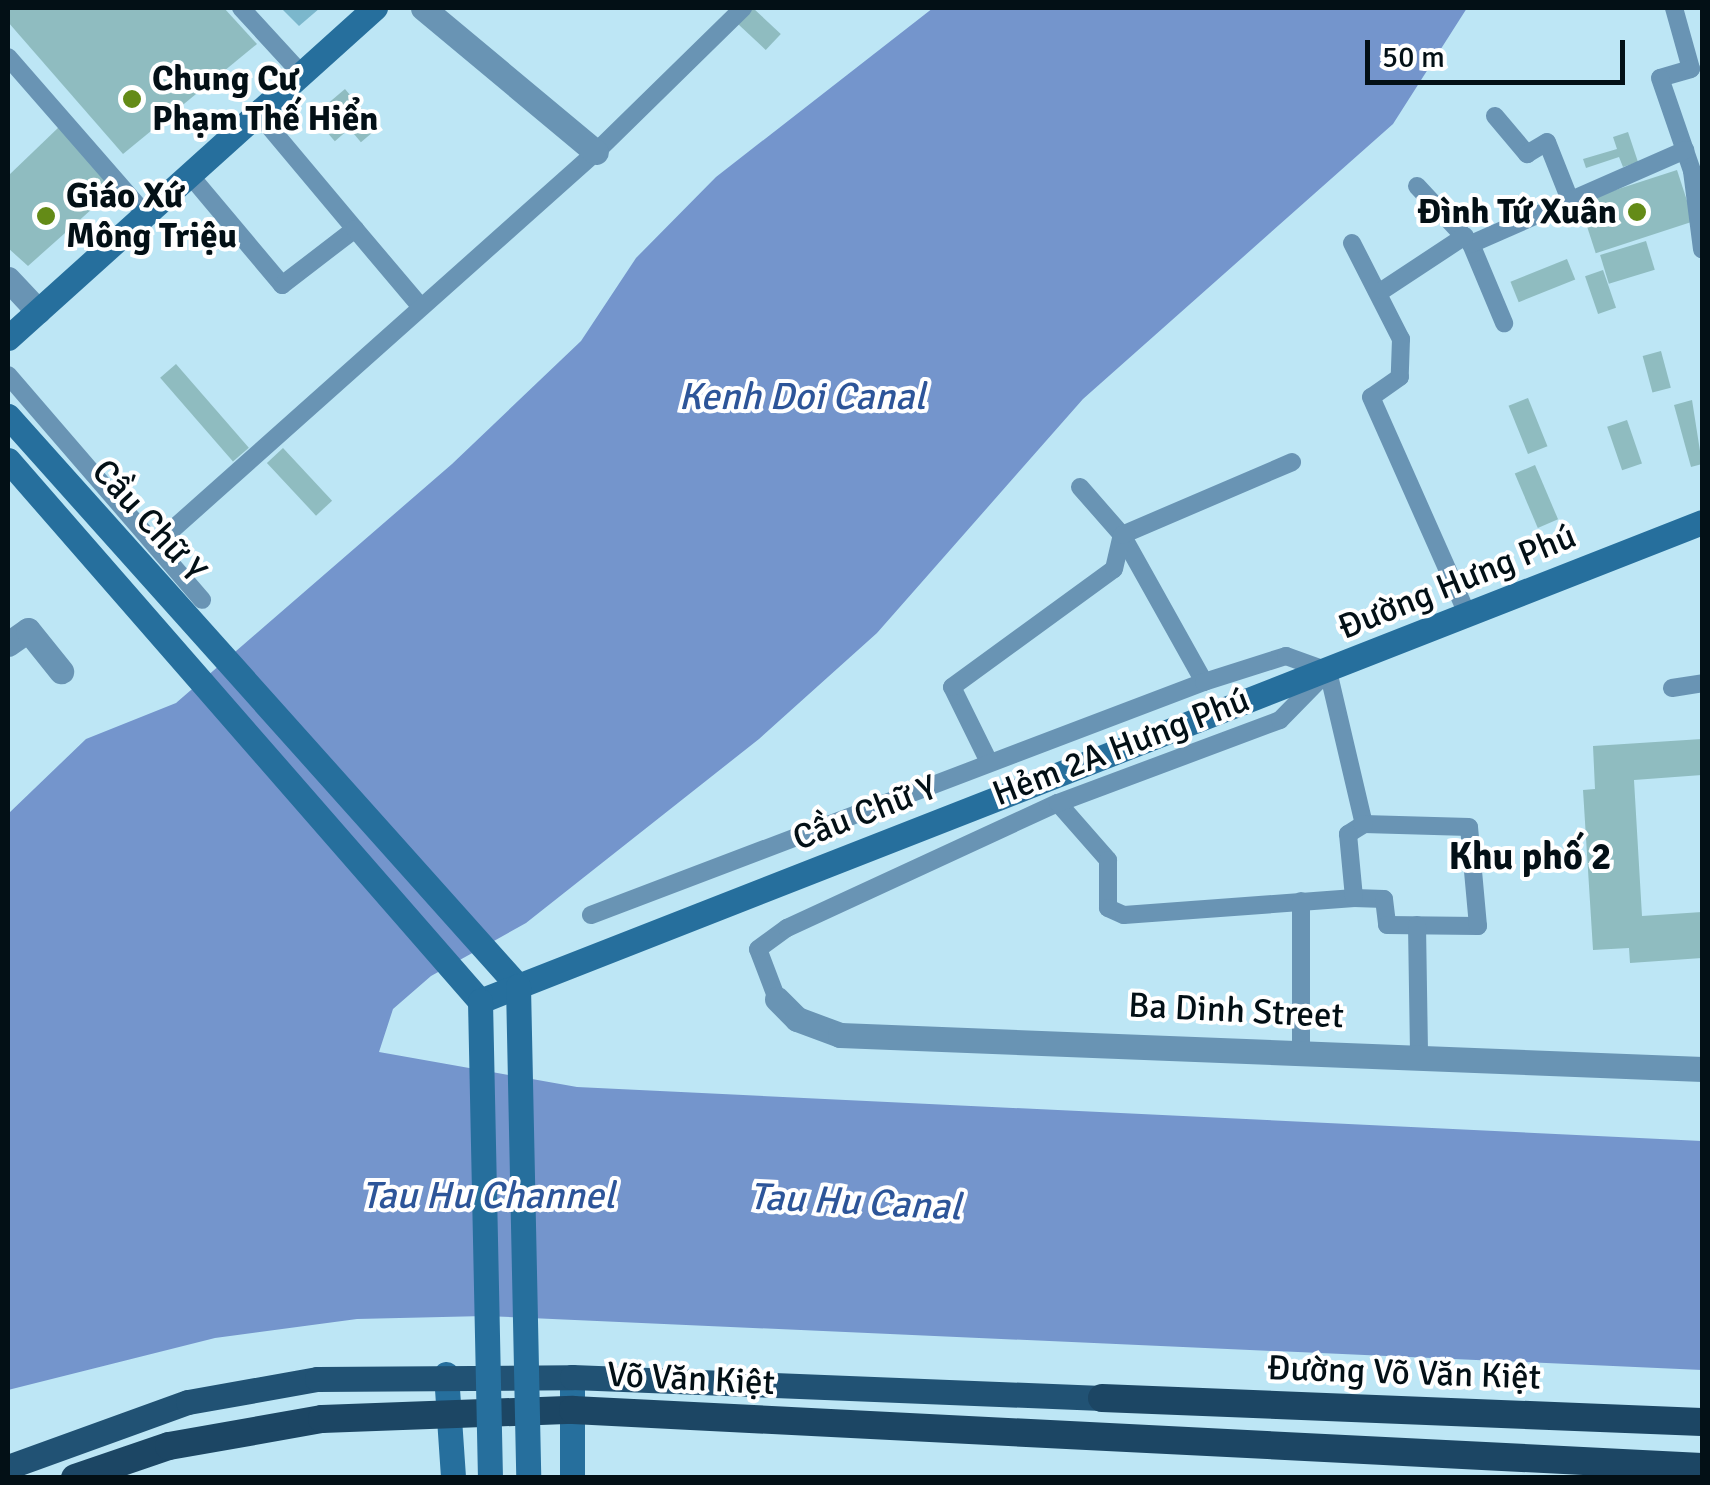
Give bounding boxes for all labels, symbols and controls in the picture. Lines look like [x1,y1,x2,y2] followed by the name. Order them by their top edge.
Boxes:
[1370,20,1630,82] scale bar
[1382,39,1445,76] text: 50 m
[152,58,378,140] place label: Chung Cư Phạm Thế Hiển
[121,88,143,110] marker: Chung Cư Phạm Thế Hiển
[66,175,237,257] place label: Giáo Xứ Mông Triệu
[1417,191,1617,233] place label: Đình Tứ Xuân
[1626,201,1648,223] marker: Đình Tứ Xuân
[35,205,57,227] marker: Giáo Xứ Mông Triệu
[679,374,925,420] water label: Kenh Doi Canal
[83,451,215,591] street label: Cầu Chữ Y
[1332,515,1582,649] street label: Đường Hưng Phú
[987,679,1255,815] street label: Hẻm 2A Hưng Phú
[787,766,943,860] street label: Cầu Chữ Y
[1448,834,1612,880] district label: Khu phố 2
[1127,984,1345,1038] street label: Ba Dinh Street
[361,1173,615,1219] water label: Tau Hu Channel
[748,1174,962,1230] water label: Tau Hu Canal
[1266,1347,1542,1399] street label: Đường Võ Văn Kiệt
[606,1354,776,1404] street label: Võ Văn Kiệt

